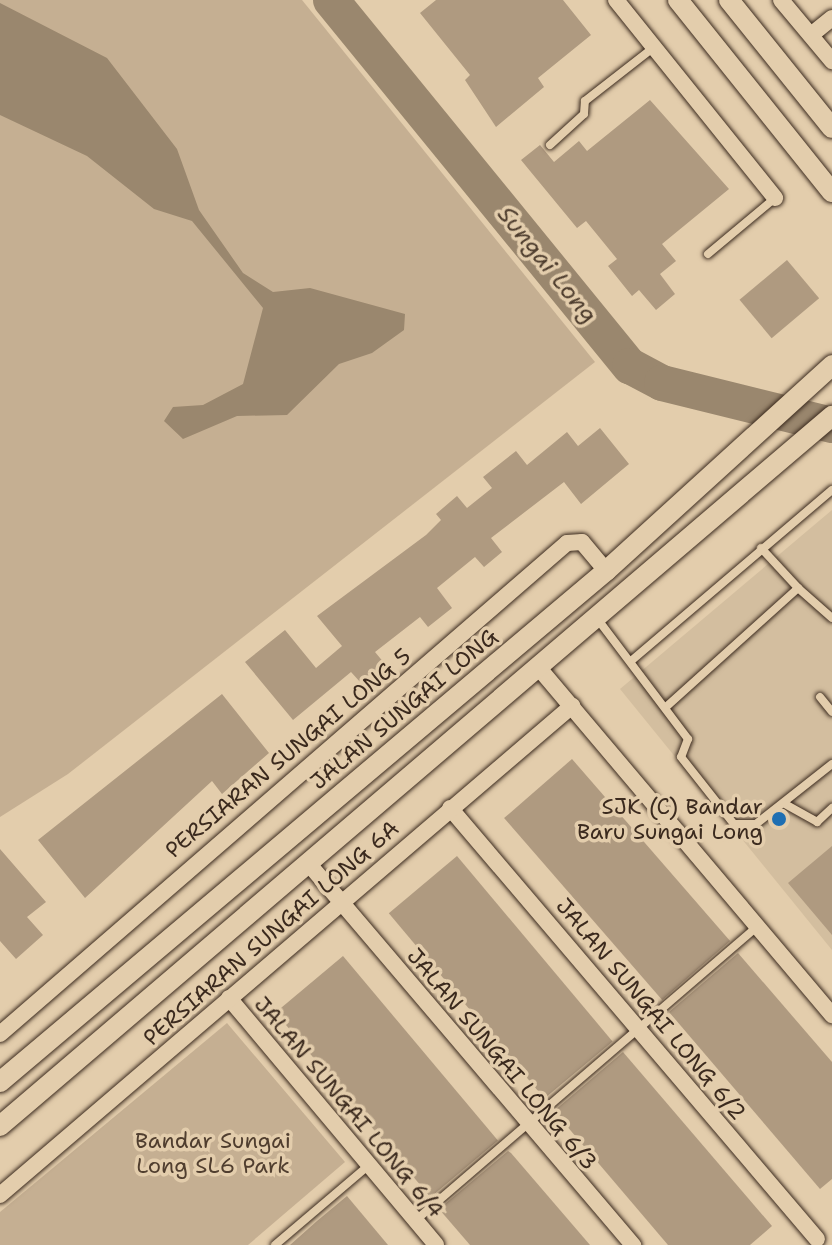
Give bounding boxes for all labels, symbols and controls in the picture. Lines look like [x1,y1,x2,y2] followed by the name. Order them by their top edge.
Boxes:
[491,201,603,329] water label: Sungai Long
[305,623,503,795] street label: JALAN SUNGAI LONG
[160,643,416,863] street label: PERSIARAN SUNGAI LONG 5
[577,793,763,844] place label: SJK (C) Bandar Baru Sungai Long
[770,810,788,828] marker: SJK (C) Bandar Baru Sungai Long
[138,815,404,1051] street label: PERSIARAN SUNGAI LONG 6A
[550,893,752,1125] street label: JALAN SUNGAI LONG 6/2
[401,943,603,1175] street label: JALAN SUNGAI LONG 6/3
[249,991,449,1223] street label: JALAN SUNGAI LONG 6/4
[135,1127,291,1178] park label: Bandar Sungai Long SL6 Park

